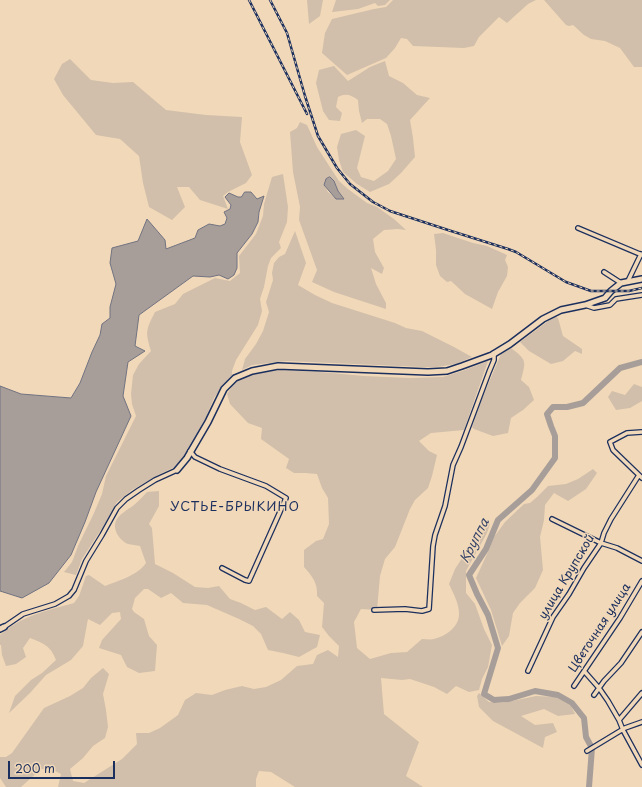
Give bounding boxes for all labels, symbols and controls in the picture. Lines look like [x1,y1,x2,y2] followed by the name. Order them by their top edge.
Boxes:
[171,499,299,515] district label: УСТЬЕ-БРЫКИНО
[457,516,493,566] water label: Круппа
[536,532,598,622] street label: улица Крупской
[566,581,634,675] street label: Цветочная улица
[10,753,117,779] scale bar
[15,759,55,777] text: 200 m

